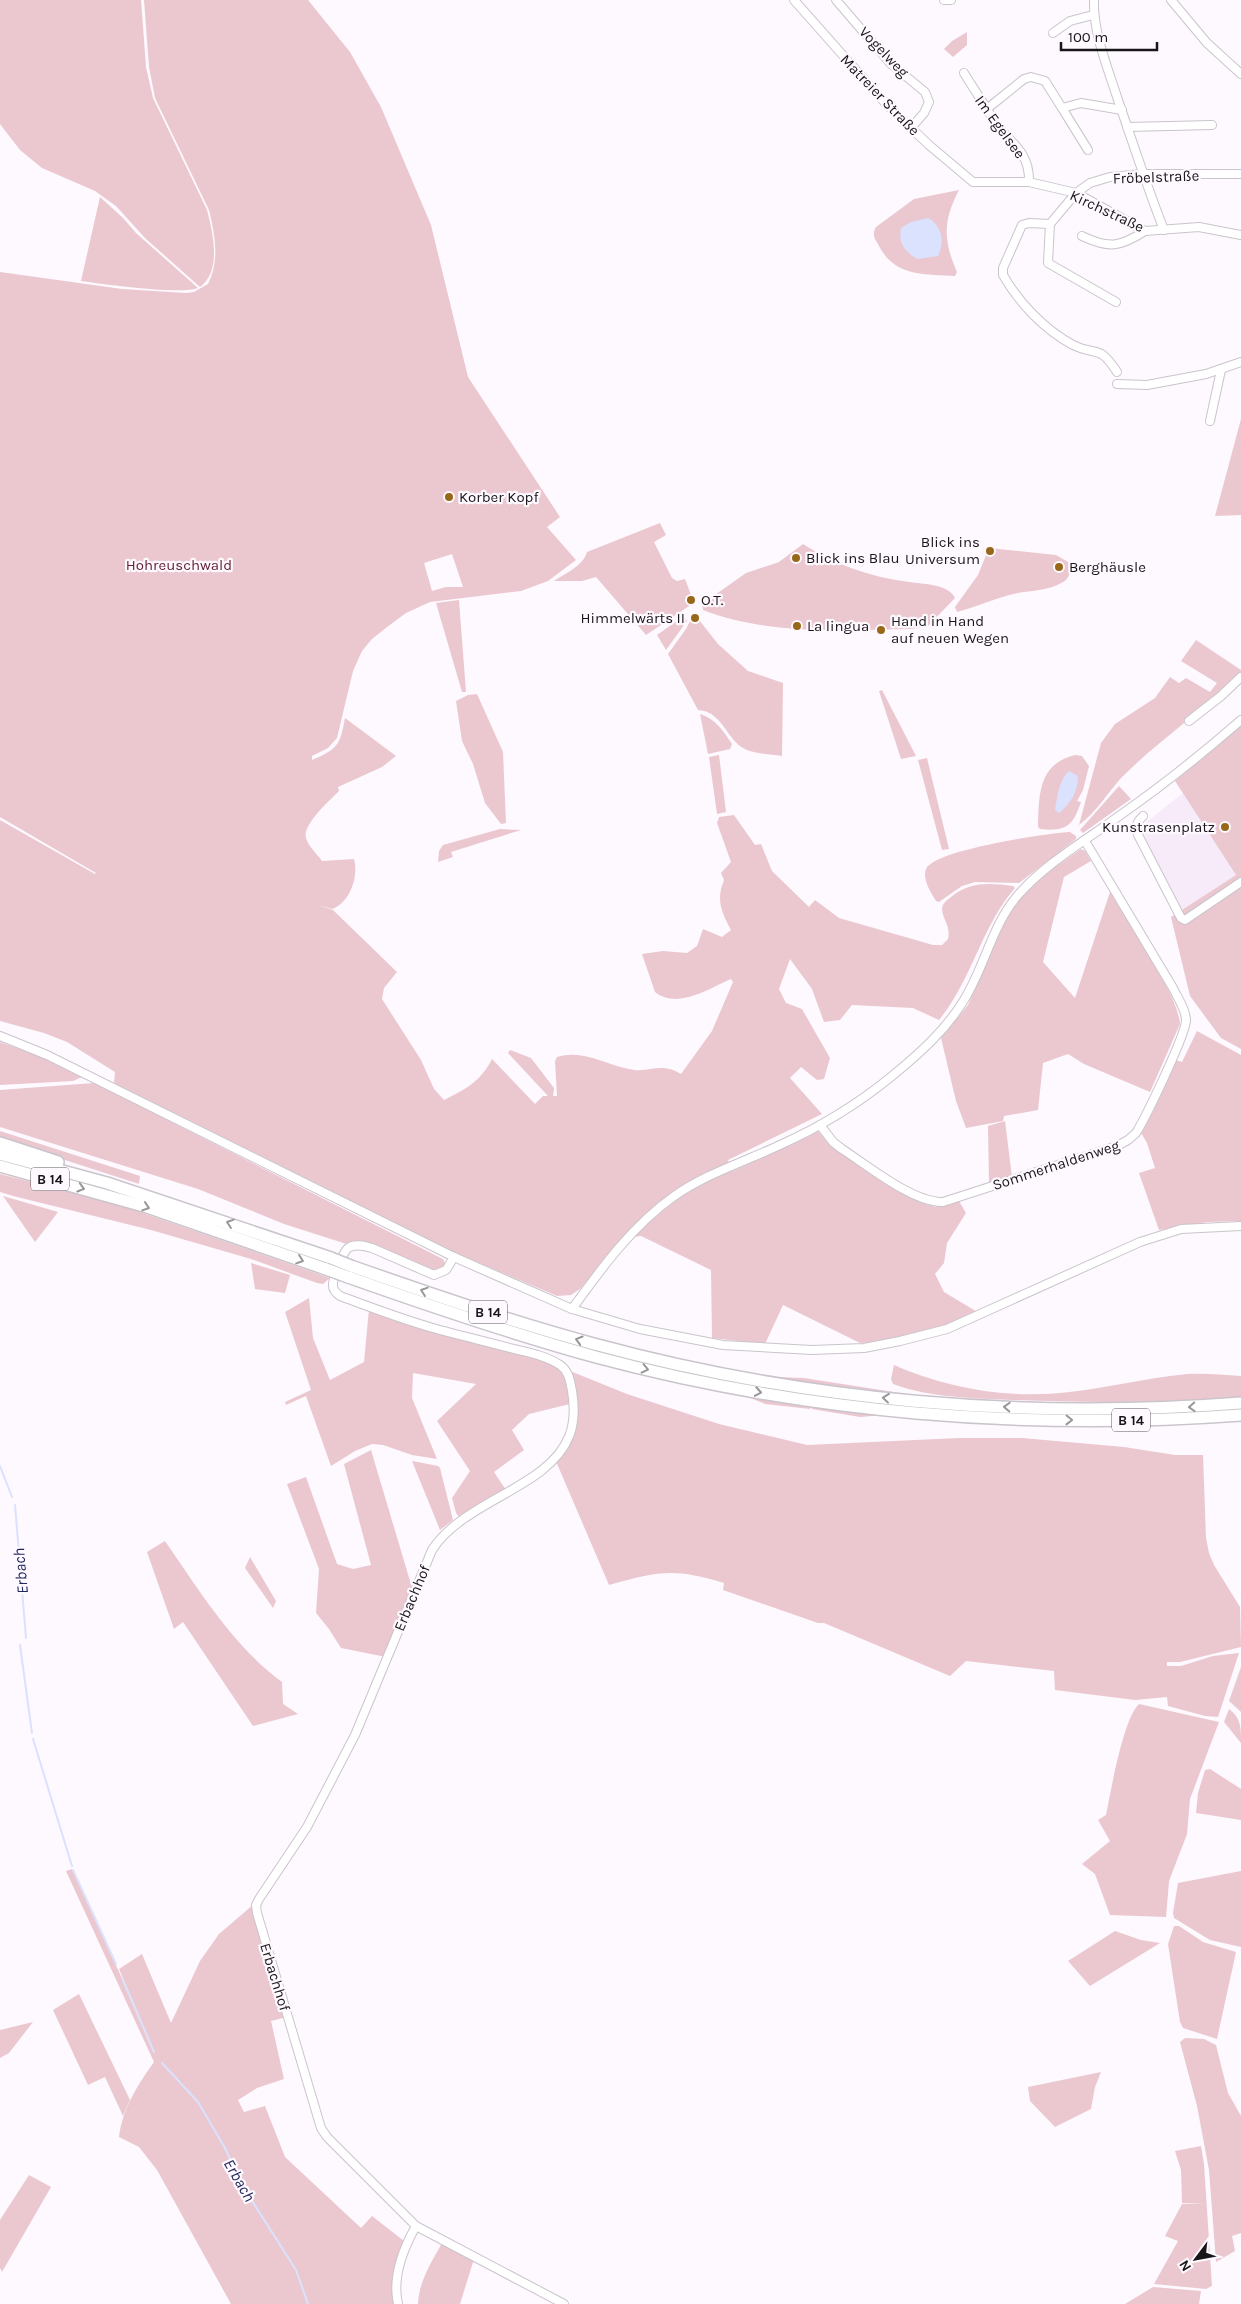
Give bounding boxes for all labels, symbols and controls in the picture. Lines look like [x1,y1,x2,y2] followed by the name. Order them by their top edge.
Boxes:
[1061,20,1157,52] scale bar
[855,23,913,81] street label: Vogelweg
[1068,28,1108,46] text: 100 m
[837,51,923,139] street label: Matreier Straße
[971,92,1029,162] street label: Im Egelsee
[1113,166,1199,188] street label: Fröbelstraße
[1067,186,1147,236] street label: Kirchstraße
[459,488,539,506] place label: Korber Kopf
[443,491,455,503] marker: Korber Kopf
[905,533,980,568] place label: Blick ins Universum
[984,545,996,557] marker: Blick ins Universum
[806,549,900,567] place label: Blick ins Blau
[790,552,802,564] marker: Blick ins Blau
[126,556,232,574] park label: Hohreuschwald
[1069,558,1146,576] place label: Berghäusle
[1053,561,1065,573] marker: Berghäusle
[701,591,724,609] place label: O.T.
[685,594,697,606] marker: O.T.
[581,609,685,627] place label: Himmelwärts II
[689,612,701,624] marker: Himmelwärts II
[891,612,1009,647] place label: Hand in Hand auf neuen Wegen
[807,617,869,635] place label: La lingua
[791,620,803,632] marker: La lingua
[875,624,887,636] marker: Hand in Hand auf neuen Wegen
[1102,818,1215,836] place label: Kunstrasenplatz
[1219,821,1231,833] marker: Kunstrasenplatz
[990,1136,1122,1194] street label: Sommerhaldenweg
[31,1168,69,1190] road number: B 14
[76,1182,85,1192] one-way arrow
[142,1202,150,1212] one-way arrow
[226,1219,235,1229] one-way arrow
[295,1254,304,1264] one-way arrow
[421,1287,429,1297] one-way arrow
[469,1300,507,1324] road number: B 14
[576,1335,584,1345] one-way arrow
[640,1363,649,1374] one-way arrow
[754,1386,762,1396] one-way arrow
[881,1393,889,1404] one-way arrow
[1188,1401,1196,1412] one-way arrow
[1003,1402,1011,1413] one-way arrow
[1112,1408,1150,1432] road number: B 14
[1065,1415,1073,1426] one-way arrow
[9,1547,32,1595] water label: Erbach
[390,1561,434,1634] street label: Erbachhof
[256,1941,294,2014] street label: Erbachhof
[220,2156,259,2205] water label: Erbach
[1171,2234,1221,2284] north arrow
[1176,2257,1195,2274] text: N

